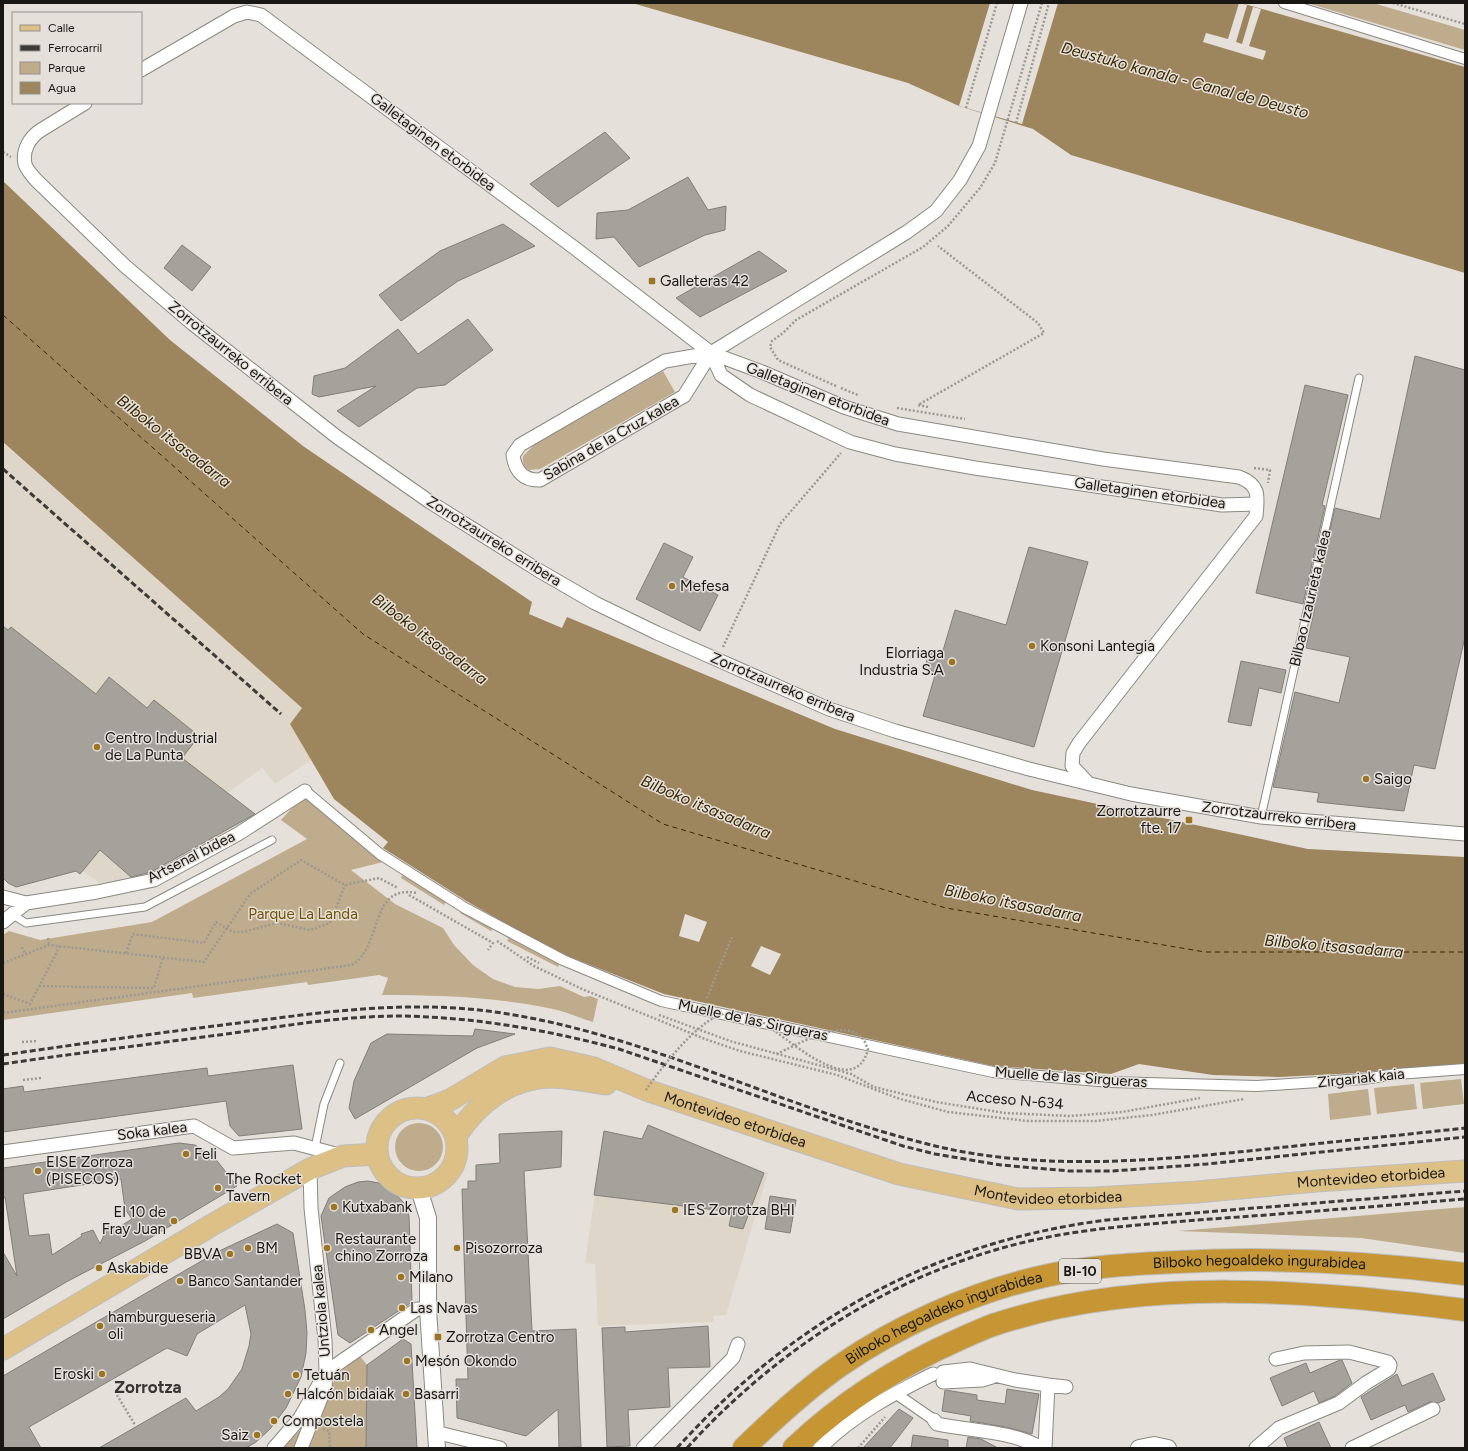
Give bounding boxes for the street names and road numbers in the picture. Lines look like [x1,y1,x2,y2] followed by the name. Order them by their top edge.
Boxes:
[367,89,499,195] street label: Galletaginen etorbidea
[165,297,297,409] street label: Zorrotzaurreko erribera
[744,358,892,430] street label: Galletaginen etorbidea
[540,392,682,484] street label: Sabina de la Cruz kalea
[1073,473,1227,513] street label: Galletaginen etorbidea
[423,492,565,590] street label: Zorrotzaurreko erribera
[1285,528,1335,668] street label: Bilbao Izaurieta kalea
[708,648,858,726] street label: Zorrotzaurreko erribera
[1201,798,1357,834] street label: Zorrotzaurreko erribera
[144,827,238,887] street label: Artsenal bidea
[676,995,830,1045] street label: Muelle de las Sirgueras
[994,1063,1148,1091] street label: Muelle de las Sirgueras
[1316,1064,1406,1092] street label: Zirgariak kaia
[966,1087,1064,1113] street label: Acceso N-634
[662,1088,809,1152] street label: Montevideo etorbidea
[116,1118,188,1144] street label: Soka kalea
[1296,1163,1446,1192] street label: Montevideo etorbidea
[973,1181,1123,1208] street label: Montevideo etorbidea
[1152,1251,1367,1273] street label: Bilboko hegoaldeko ingurabidea
[1059,1259,1101,1283] road number: BI-10
[308,1264,334,1358] street label: Untziola kalea
[842,1268,1044,1368] street label: Bilboko hegoaldeko ingurabidea

